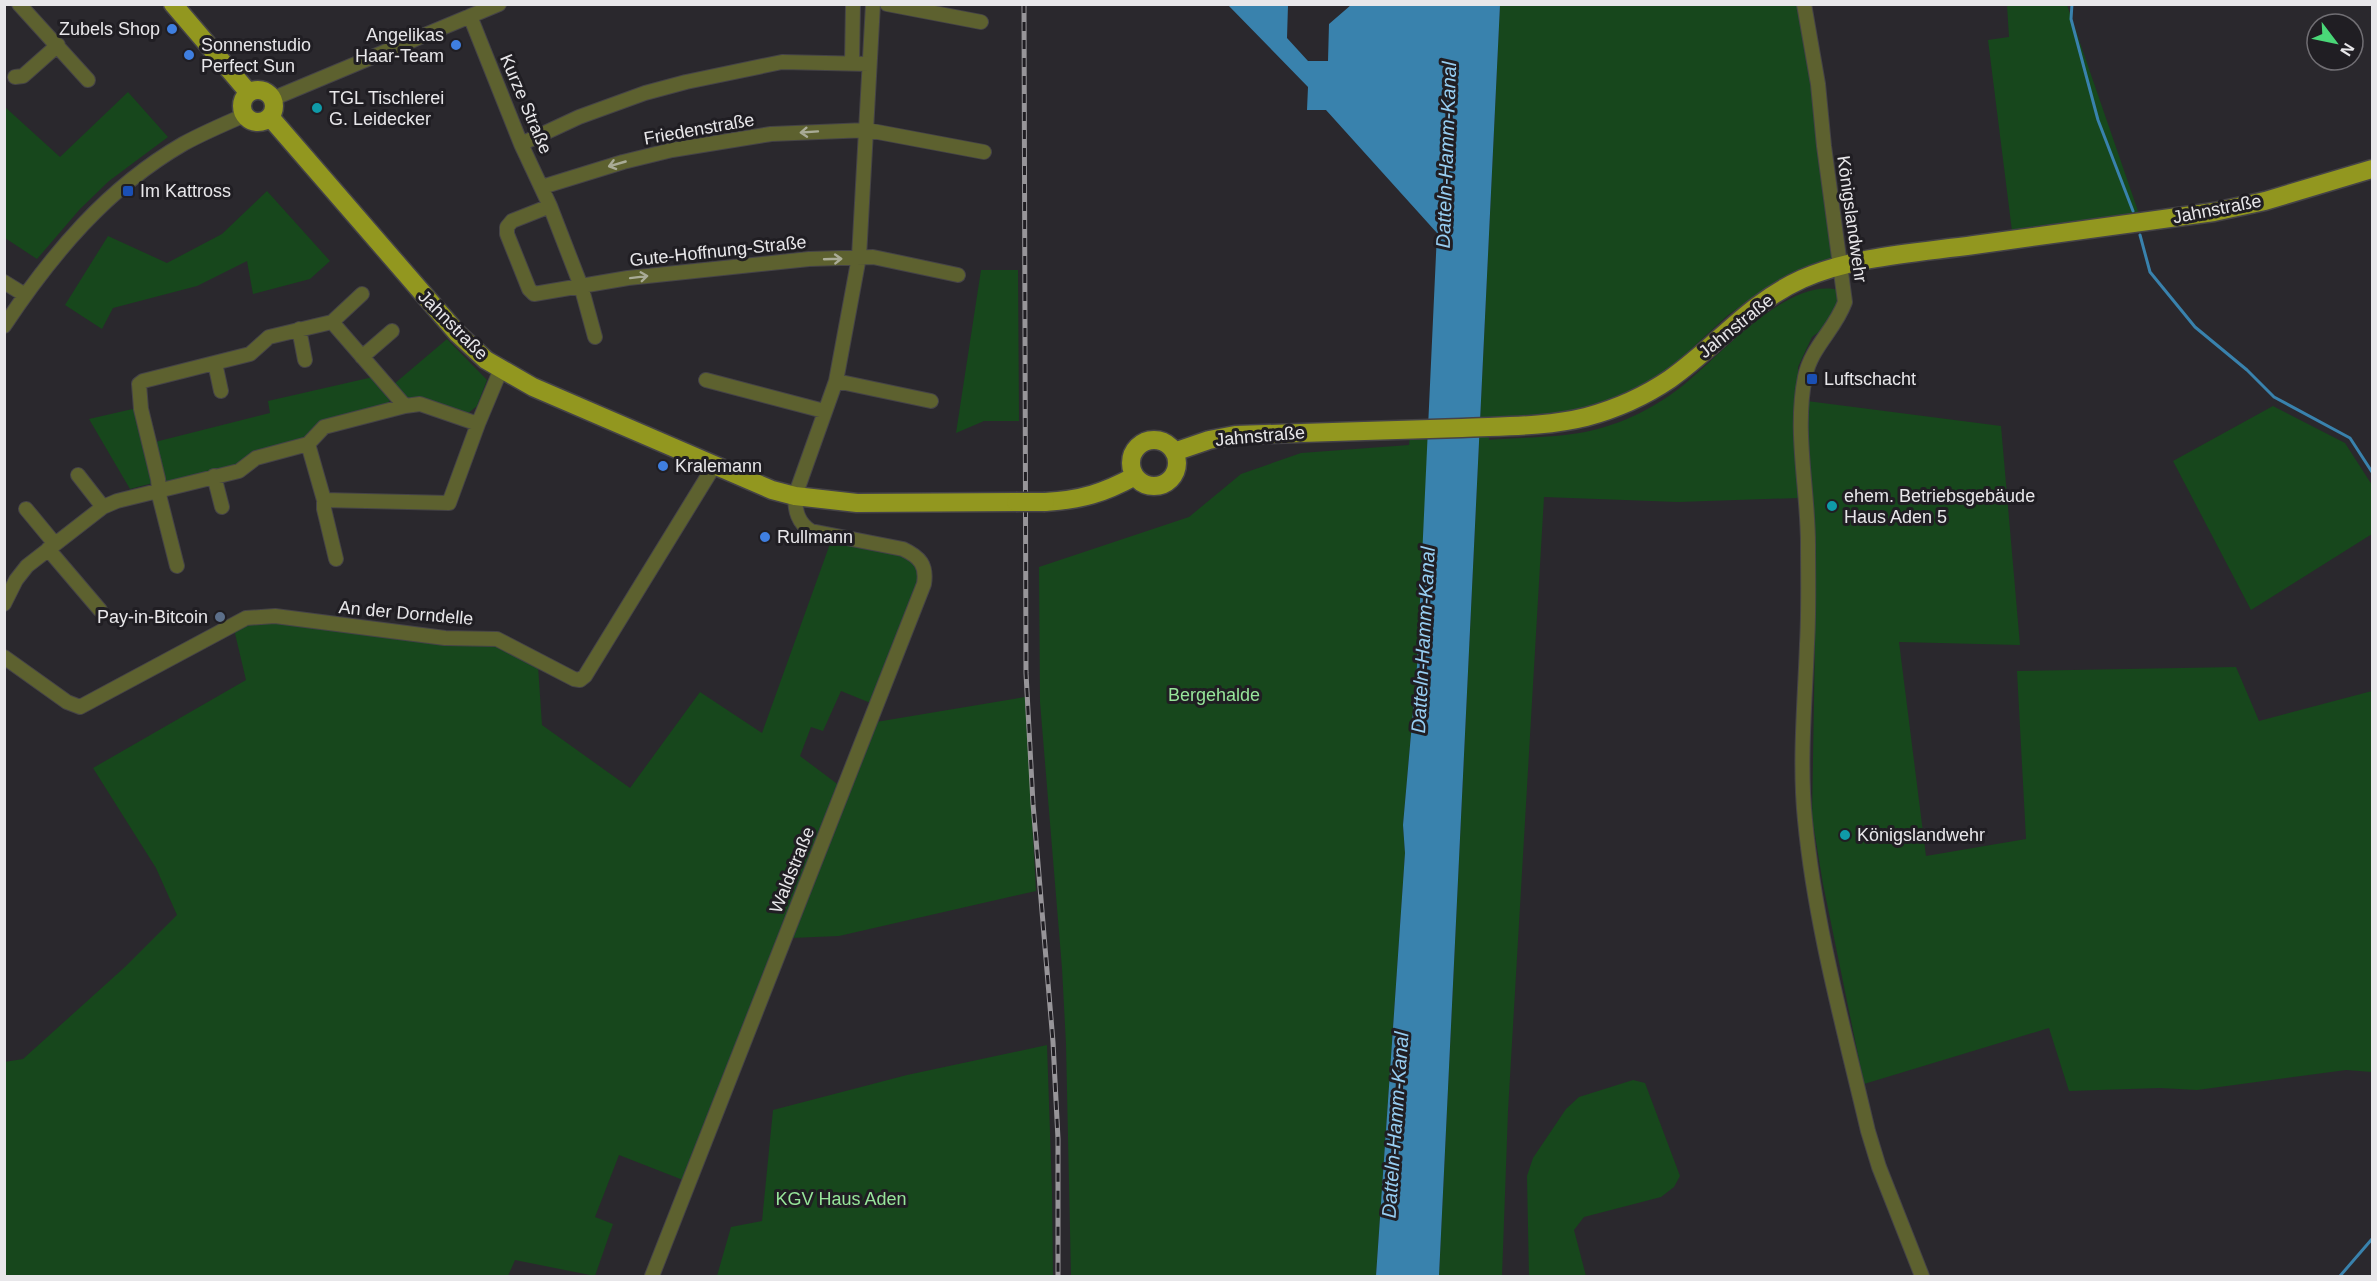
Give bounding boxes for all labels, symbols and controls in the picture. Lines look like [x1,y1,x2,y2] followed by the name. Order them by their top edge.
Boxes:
[2305,12,2365,72] north arrow
[59,19,160,39] place label: Zubels Shop
[165,22,179,36] marker: Zubels Shop
[355,25,444,66] place label: Angelikas Haar-Team
[201,35,311,76] place label: Sonnenstudio Perfect Sun
[449,38,463,52] marker: Angelikas Haar-Team
[2337,40,2358,59] text: N
[182,48,196,62] marker: Sonnenstudio Perfect Sun
[496,51,556,157] street label: Kurze Straße
[1432,61,1460,249] water label: Datteln-Hamm-Kanal
[329,88,444,129] place label: TGL Tischlerei G. Leidecker
[310,101,324,115] marker: TGL Tischlerei G. Leidecker
[642,109,756,149] street label: Friedenstraße
[799,127,819,138] one-way arrow
[1833,154,1871,284] street label: Königslandwehr
[608,159,627,170] one-way arrow
[140,181,231,201] place label: Im Kattross
[121,184,135,198] marker: Im Kattross
[2171,191,2263,227] street label: Jahnstraße
[629,232,807,270] street label: Gute-Hoffnung-Straße
[822,253,842,264] one-way arrow
[629,271,648,282] one-way arrow
[414,286,492,364] street label: Jahnstraße
[1695,290,1777,362] street label: Jahnstraße
[1824,369,1916,389] place label: Luftschacht
[1805,372,1819,386] marker: Luftschacht
[1214,422,1306,450] street label: Jahnstraße
[675,456,762,476] place label: Kralemann
[656,459,670,473] marker: Kralemann
[1844,486,2035,527] place label: ehem. Betriebsgebäude Haus Aden 5
[1825,499,1839,513] marker: ehem. Betriebsgebäude Haus Aden 5
[777,527,853,547] place label: Rullmann
[758,530,772,544] marker: Rullmann
[1407,546,1439,734] water label: Datteln-Hamm-Kanal
[338,597,474,629] street label: An der Dorndelle
[97,607,208,627] place label: Pay-in-Bitcoin
[213,610,227,624] marker: Pay-in-Bitcoin
[1168,685,1260,705] park label: Bergehalde
[766,824,818,916] street label: Waldstraße
[1857,825,1985,845] place label: Königslandwehr
[1838,828,1852,842] marker: Königslandwehr
[1378,1031,1413,1219] water label: Datteln-Hamm-Kanal
[775,1189,907,1209] park label: KGV Haus Aden

